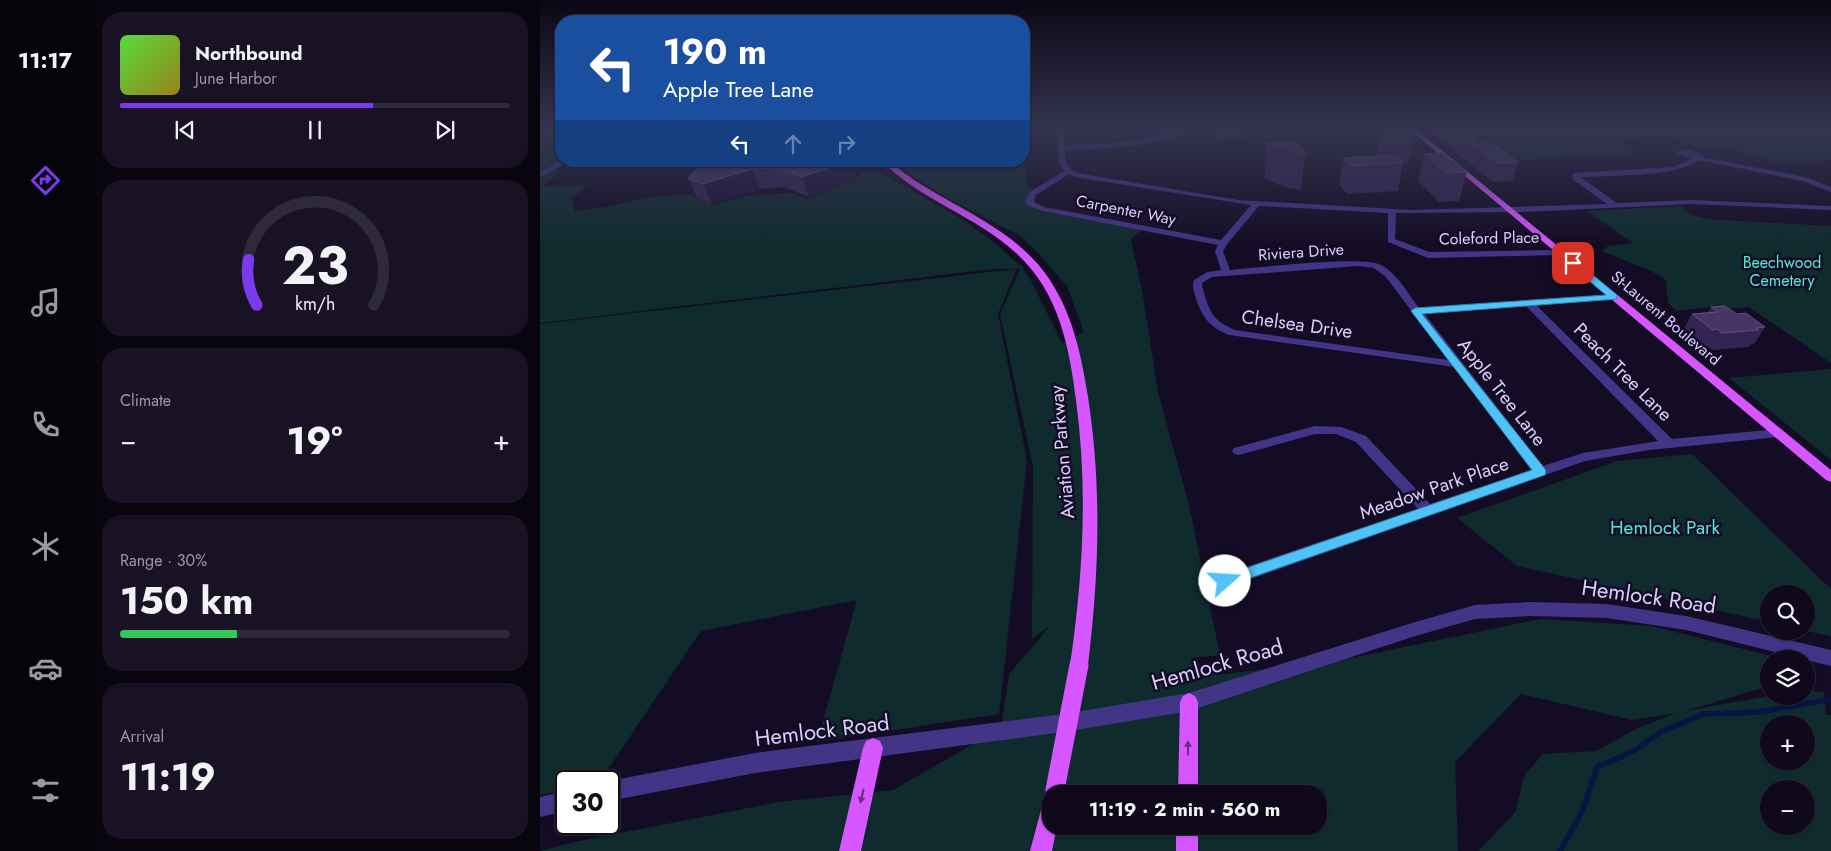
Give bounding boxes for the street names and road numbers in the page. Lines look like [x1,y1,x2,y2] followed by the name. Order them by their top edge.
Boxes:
[1074,189,1179,231] street label: Carpenter Way
[1439,226,1539,250] street label: Coleford Place
[1257,238,1345,266] street label: Riviera Drive
[1606,265,1726,371] street label: St-Laurent Boulevard
[1240,303,1354,345] street label: Chelsea Drive
[1568,317,1679,428] street label: Peach Tree Lane
[1451,332,1553,452] street label: Apple Tree Lane
[1043,383,1081,520] street label: Aviation Parkway
[1356,450,1512,526] street label: Meadow Park Place
[1580,571,1718,621] street label: Hemlock Road
[1147,630,1287,698] street label: Hemlock Road
[753,706,891,754] street label: Hemlock Road

